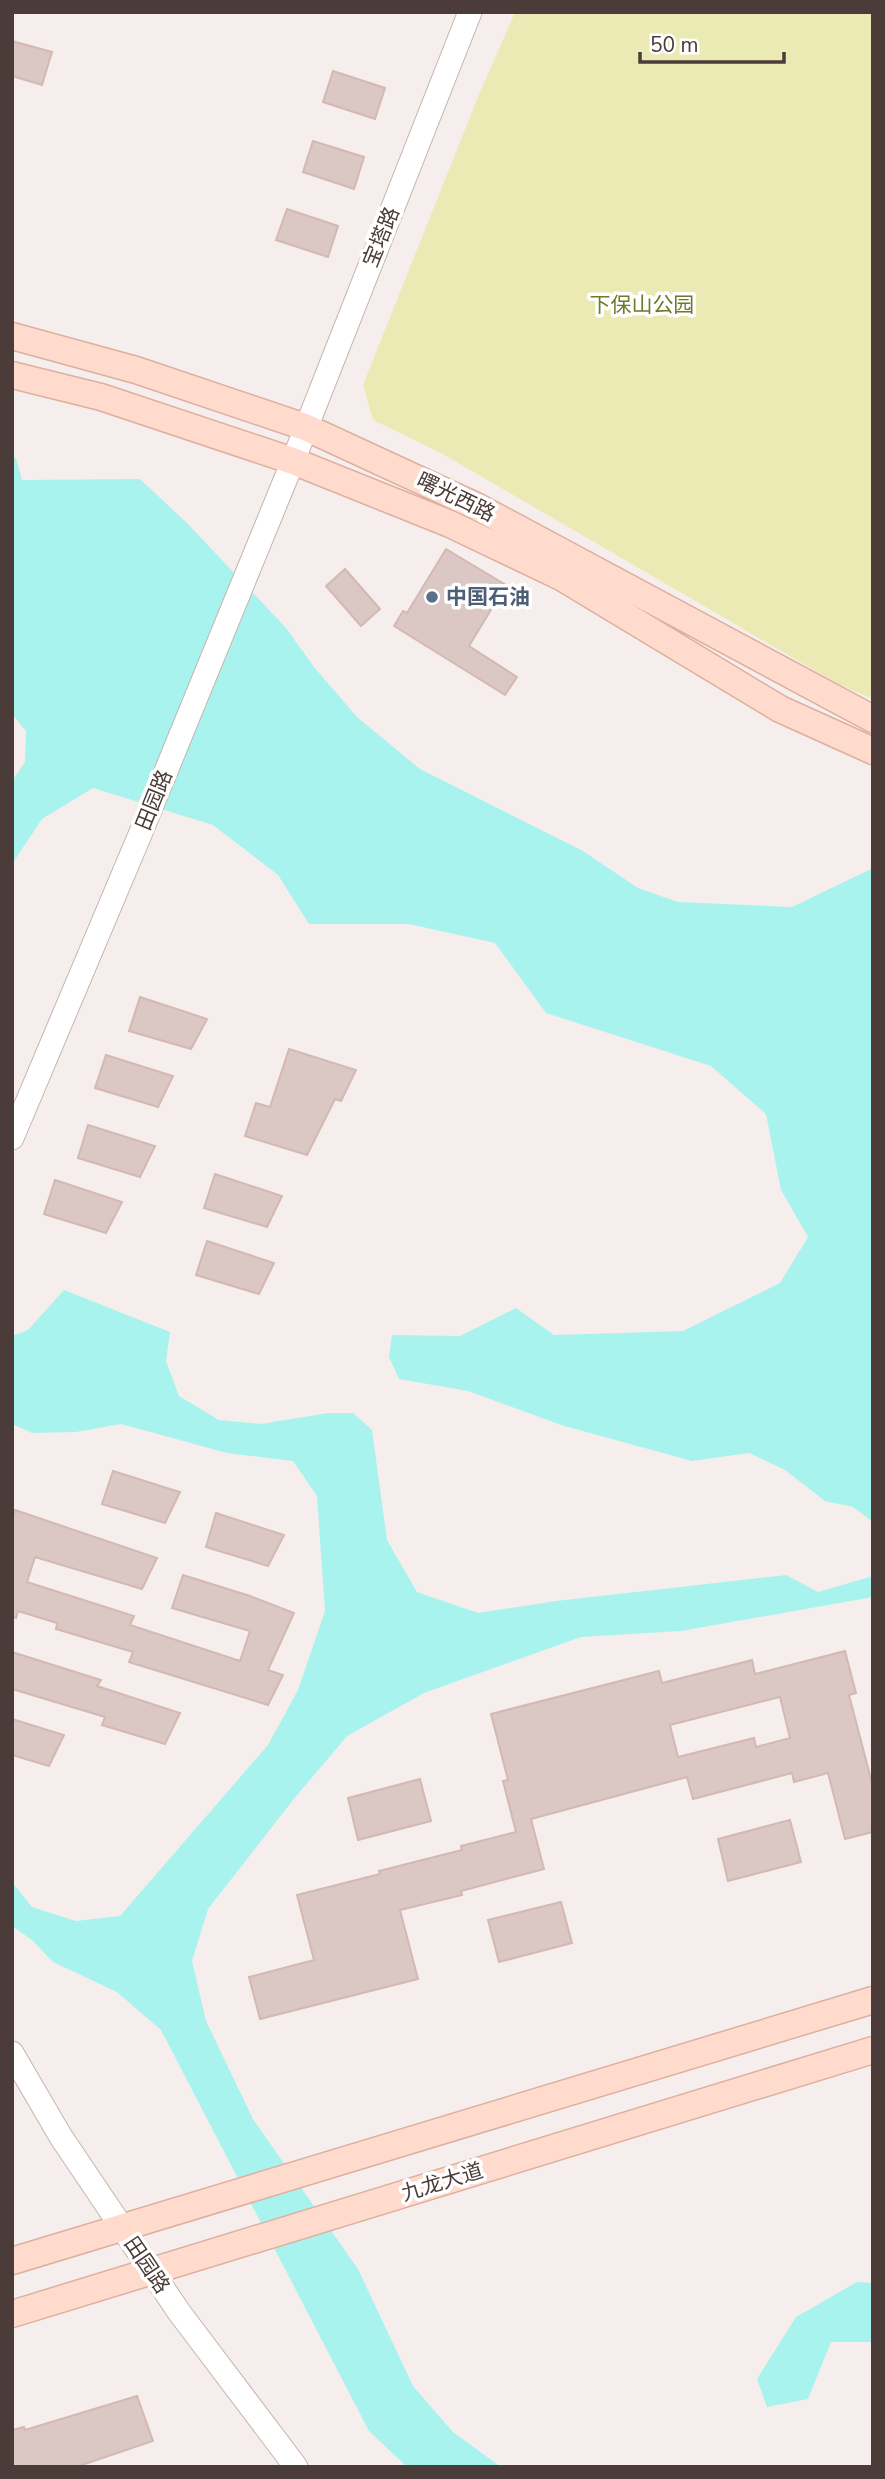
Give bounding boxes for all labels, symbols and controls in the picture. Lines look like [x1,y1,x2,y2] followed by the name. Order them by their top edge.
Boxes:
[640,21,784,65] scale bar
[650,31,699,59] text: 50 m
[356,203,406,271] street label: 宝塔路
[590,291,695,319] park label: 下保山公园
[412,466,500,528] street label: 曙光西路
[446,583,530,611] place label: 中国石油
[424,589,440,605] marker: 中国石油
[129,766,179,834] street label: 田园路
[398,2156,486,2208] street label: 九龙大道
[118,2231,176,2299] street label: 田园路

